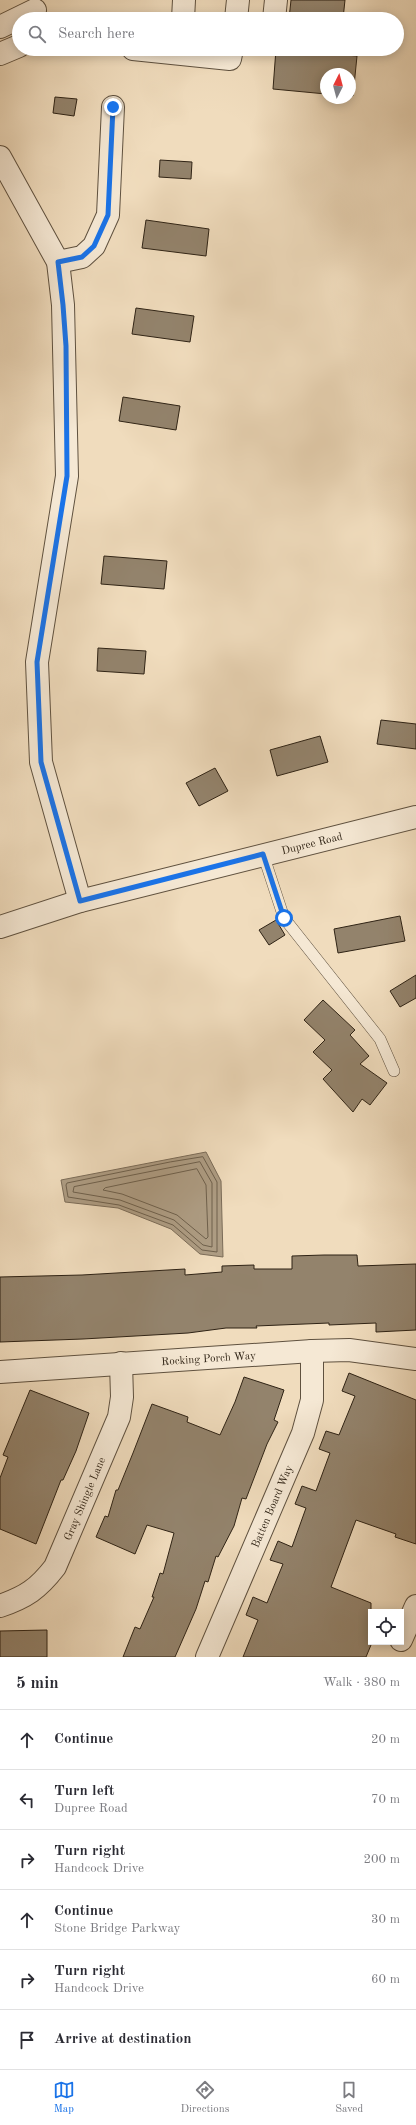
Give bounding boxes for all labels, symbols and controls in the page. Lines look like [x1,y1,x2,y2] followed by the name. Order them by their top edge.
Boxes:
[12,12,404,56] search box
[26,23,48,45] icon: search
[58,27,135,42] text: Search here
[320,68,356,104] north arrow
[104,98,122,116] route end
[280,832,344,857] street label: Dupree Road
[275,909,293,927] route start
[161,1351,256,1368] street label: Rocking Porch Way
[63,1456,108,1542] street label: Gray Shingle Lane
[250,1464,296,1550] street label: Batten Board Way
[368,1609,404,1645] map controls
[368,1609,404,1645] button: locate
[16,1675,59,1692] text: 5 min
[323,1676,400,1689] text: Walk · 380 m
[16,1729,38,1751] icon: ahead
[54,1732,113,1747] text: Continue
[371,1733,400,1746] text: 20 m
[54,1784,114,1799] text: Turn left
[16,1789,38,1811] icon: left
[371,1793,400,1806] text: 70 m
[54,1802,128,1815] text: Dupree Road
[54,1844,125,1859] text: Turn right
[16,1849,38,1871] icon: right
[363,1853,400,1866] text: 200 m
[54,1862,144,1875] text: Handcock Drive
[54,1904,113,1919] text: Continue
[16,1909,38,1931] icon: ahead
[371,1913,400,1926] text: 30 m
[54,1922,181,1935] text: Stone Bridge Parkway
[54,1964,125,1979] text: Turn right
[16,1969,38,1991] icon: right
[371,1973,400,1986] text: 60 m
[54,1982,144,1995] text: Handcock Drive
[16,2029,38,2051] icon: arrive
[54,2032,192,2047] text: Arrive at destination
[53,2079,75,2117] tab: Map
[181,2079,229,2117] tab: Directions
[335,2079,363,2117] tab: Saved

